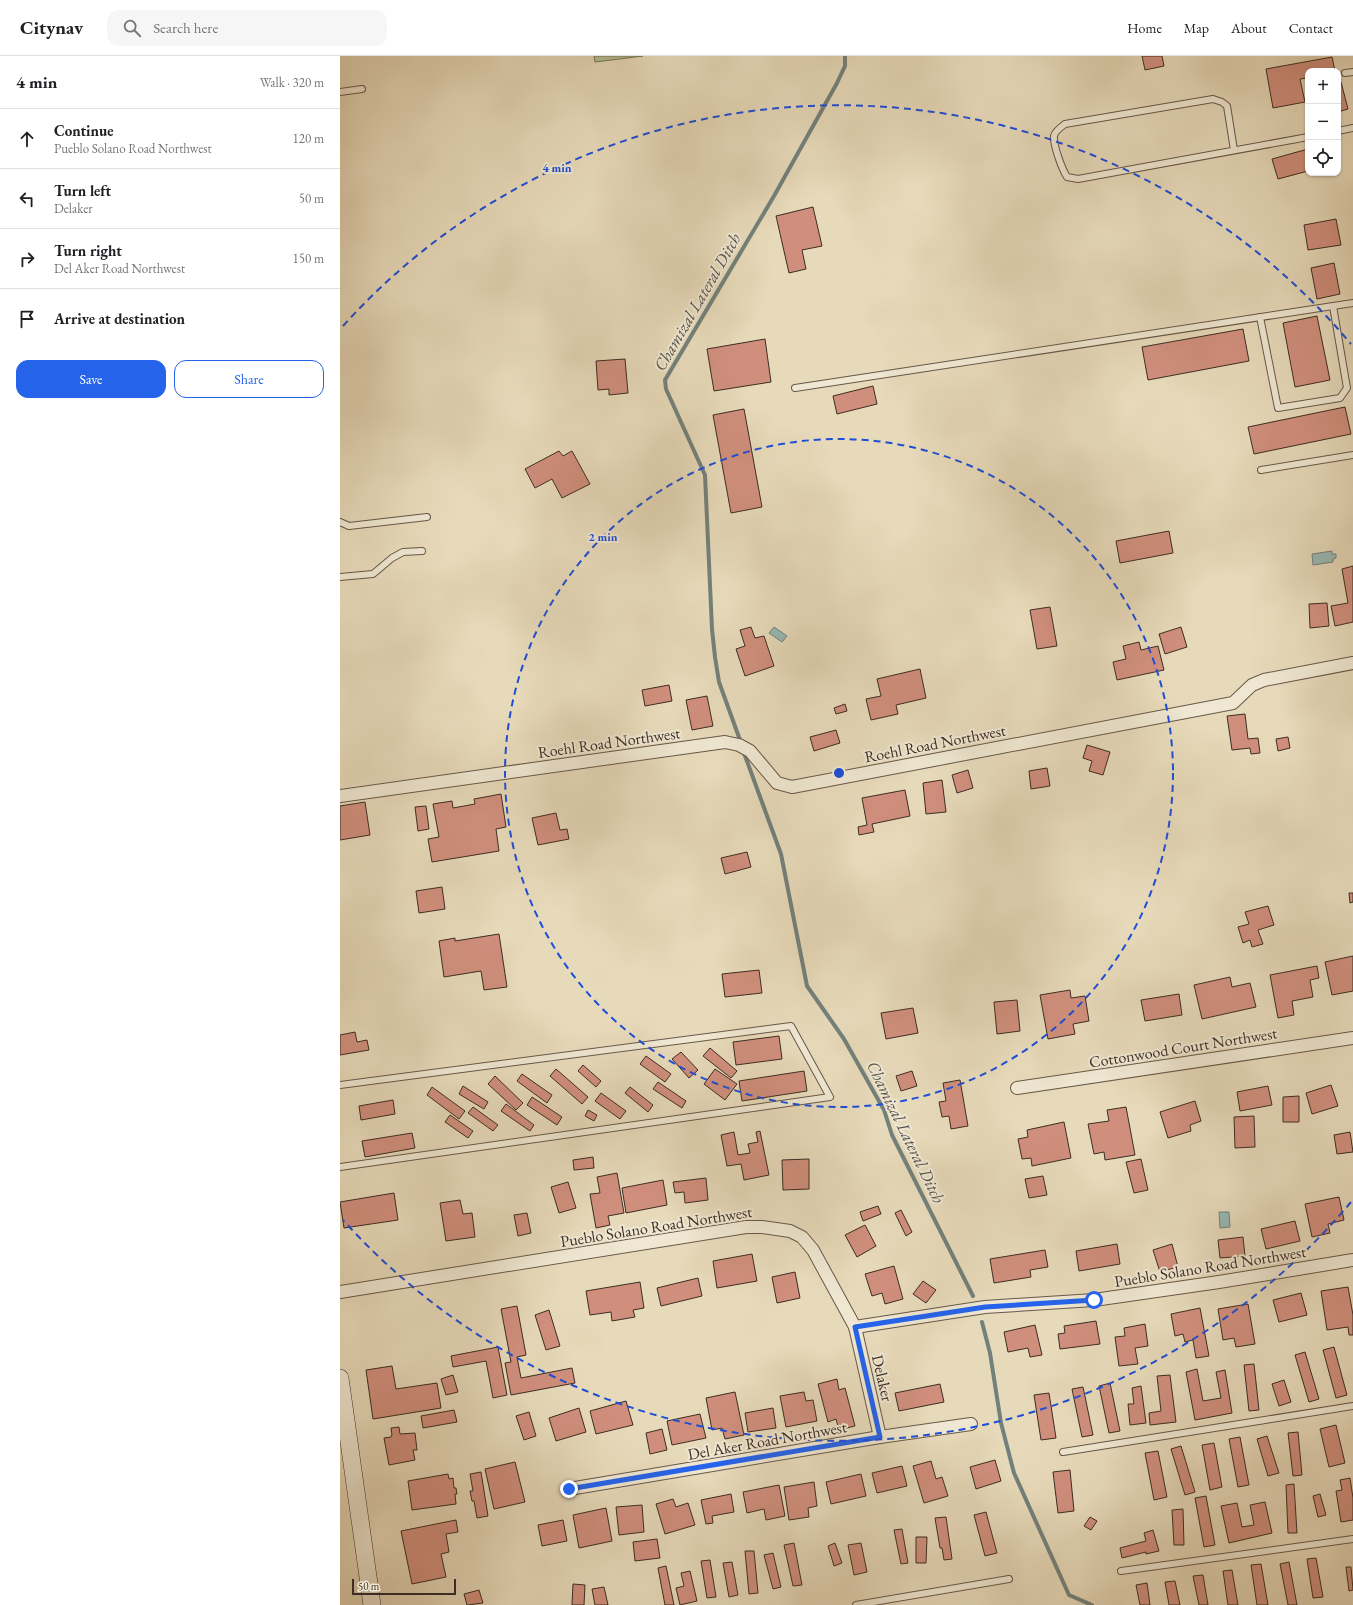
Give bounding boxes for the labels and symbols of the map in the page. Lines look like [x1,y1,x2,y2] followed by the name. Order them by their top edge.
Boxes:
[542,160,572,176] text: 4 min
[649,229,746,375] water label: Chamizal Lateral Ditch
[588,529,618,545] text: 2 min
[863,720,1007,767] street label: Roehl Road Northwest
[537,722,682,763] street label: Roehl Road Northwest
[832,766,846,780] centre of rings
[1088,1022,1279,1073] street label: Cottonwood Court Northwest
[862,1057,950,1207] water label: Chamizal Lateral Ditch
[559,1201,753,1252] street label: Pueblo Solano Road Northwest
[1113,1241,1307,1292] street label: Pueblo Solano Road Northwest
[1085,1291,1103,1309] route start
[867,1353,898,1404] street label: Delaker
[686,1416,848,1465] street label: Del Aker Road Northwest
[560,1480,578,1498] route end
[352,1577,456,1596] scale bar

